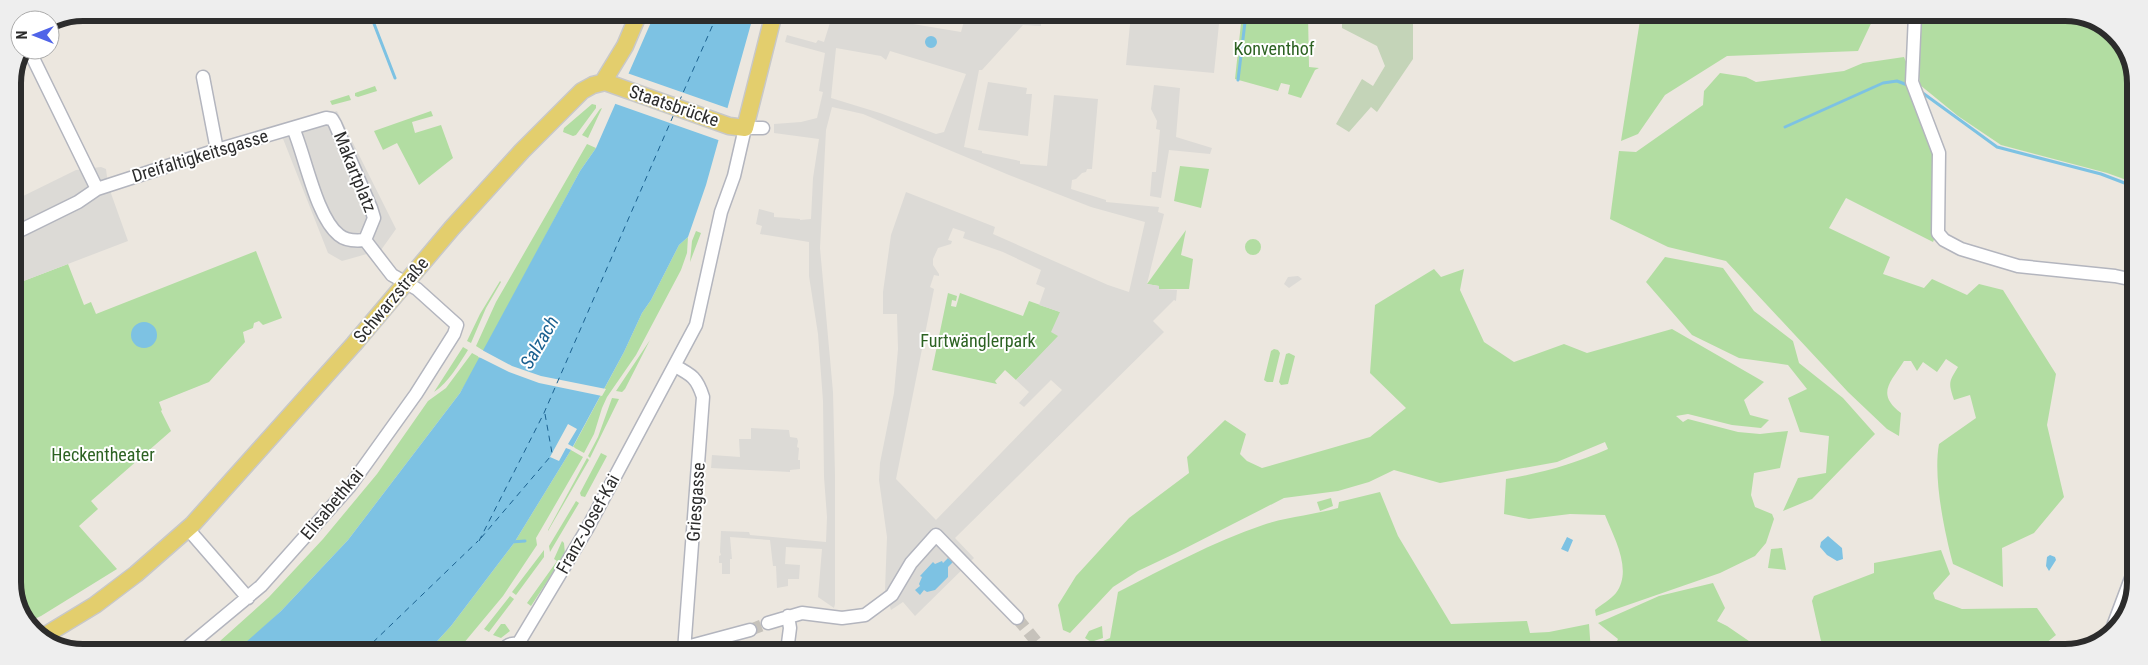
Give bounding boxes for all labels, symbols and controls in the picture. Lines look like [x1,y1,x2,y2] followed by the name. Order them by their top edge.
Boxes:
[10,10,60,60] north arrow
[14,31,30,39] text: N
[1234,38,1315,59] park label: Konventhof
[627,80,722,131] street label: Staatsbrücke
[129,125,271,186] street label: Dreifaltigkeitsgasse
[330,128,381,215] street label: Makartplatz
[349,253,432,347] street label: Schwarzstraße
[515,312,564,373] water label: Salzach
[920,330,1036,351] park label: Furtwänglerpark
[51,444,155,465] park label: Heckentheater
[682,462,709,542] street label: Griesgasse
[296,464,367,543] street label: Elisabethkai
[552,470,624,577] street label: Franz-Josef-Kai

